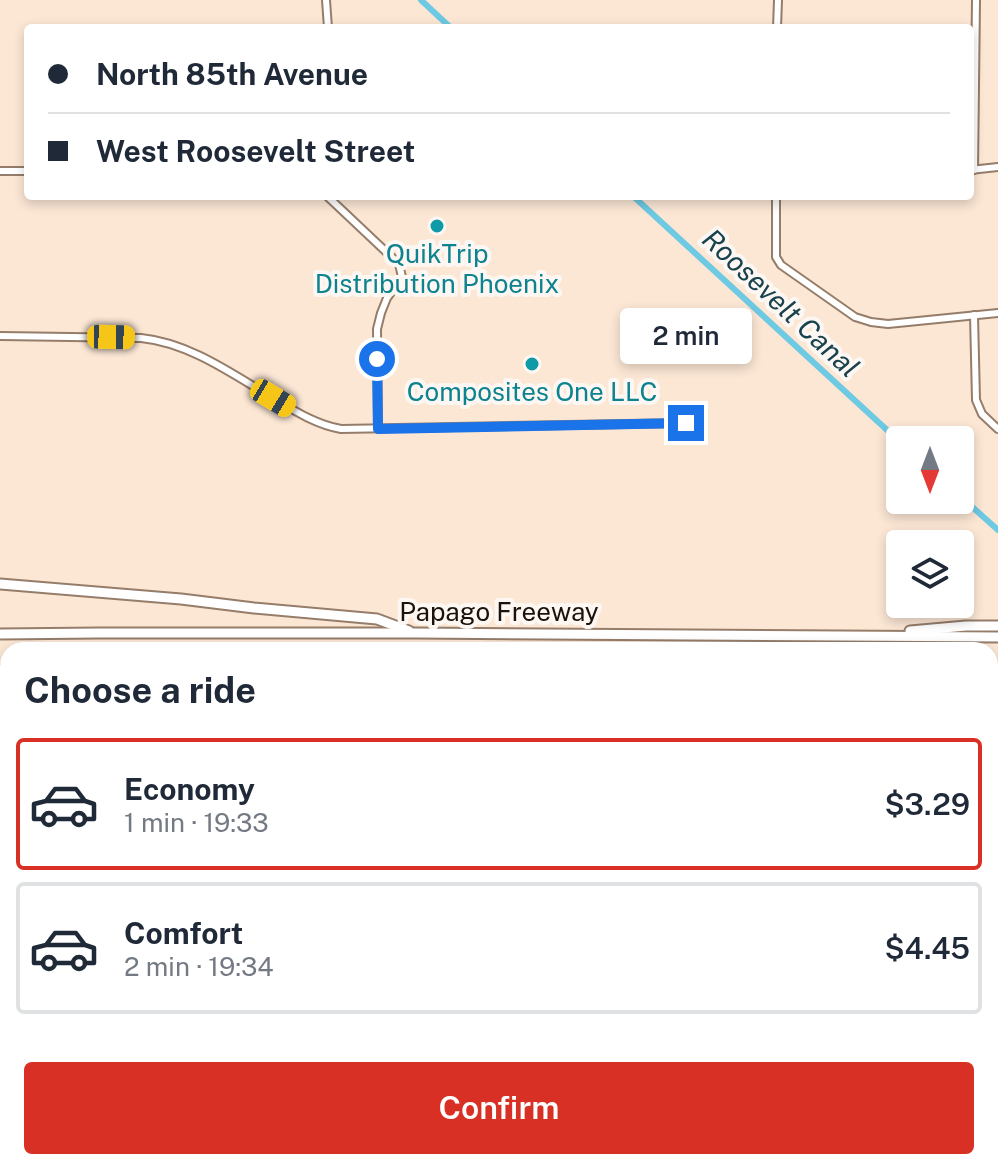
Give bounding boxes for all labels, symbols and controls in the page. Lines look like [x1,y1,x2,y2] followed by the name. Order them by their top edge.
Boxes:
[96,56,368,92] text: North 85th Avenue
[96,133,415,169] text: West Roosevelt Street
[428,217,446,235] marker: QuikTrip Distribution Phoenix
[696,222,866,384] water label: Roosevelt Canal
[315,238,559,299] place label: QuikTrip Distribution Phoenix
[620,307,752,363] callout: 2 min
[652,320,720,351] text: 2 min
[87,325,135,349] car
[359,341,395,377] route start
[523,355,541,373] marker: Composites One LLC
[246,375,300,421] car
[407,376,657,407] place label: Composites One LLC
[668,405,704,441] route end
[886,426,974,514] north arrow
[886,426,974,618] map controls
[886,530,974,618] button: layers
[399,596,599,627] street label: Papago Freeway
[24,669,256,711] text: Choose a ride
[28,768,100,840] icon: car
[124,771,255,807] text: Economy
[885,786,970,822] text: $3.29
[124,807,269,838] text: 1 min · 19:33
[28,912,100,984] icon: car
[124,915,243,951] text: Comfort
[884,930,970,966] text: $4.45
[124,951,274,982] text: 2 min · 19:34
[24,1062,974,1154] button: Confirm

